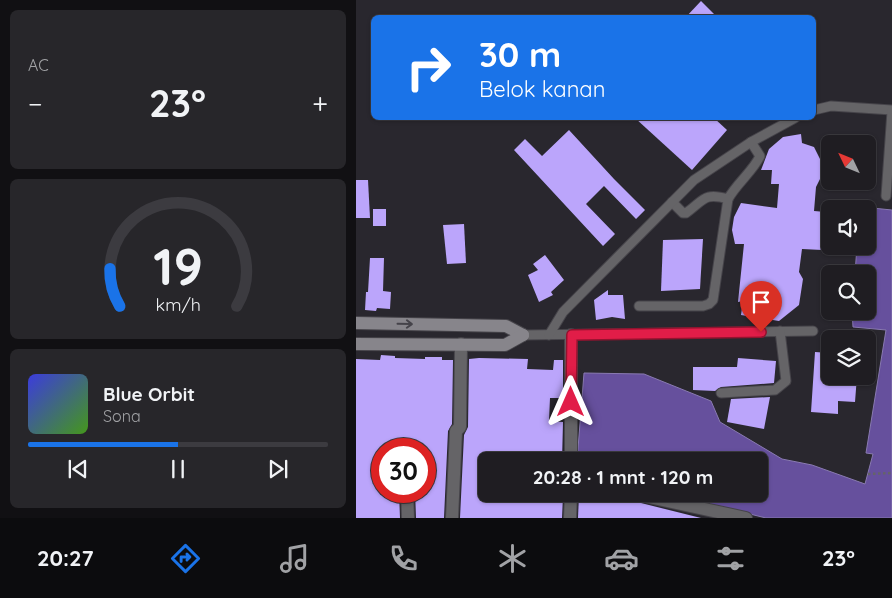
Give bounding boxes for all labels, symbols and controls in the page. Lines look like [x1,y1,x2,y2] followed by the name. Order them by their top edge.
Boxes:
[479,32,561,76] text: 30 m
[396,35,461,100] icon: right
[28,55,49,75] text: AC
[479,75,605,103] text: Belok kanan
[149,79,206,127] text: 23°
[28,86,43,121] text: −
[312,86,328,121] text: +
[821,135,876,190] north arrow
[821,135,876,385] map controls
[821,200,876,255] button: sound
[153,233,203,298] text: 19
[821,265,876,320] button: search
[740,281,782,332] pin
[747,288,775,316] icon: arrive
[155,293,201,315] text: km/h
[396,319,412,329] one-way arrow
[821,330,876,385] button: layers
[544,375,596,427] position arrow
[103,382,195,406] text: Blue Orbit
[103,406,141,426] text: Sona
[371,438,436,503] speed limit sign: 30
[64,455,92,483] icon: previous
[164,455,192,483] icon: pause
[264,455,292,483] icon: next
[533,465,713,489] text: 20:28 · 1 mnt · 120 m
[168,541,203,576] icon: directions
[277,541,312,576] icon: music
[386,541,421,576] icon: phone
[495,541,530,576] icon: climate
[604,541,639,576] icon: car
[713,541,748,576] icon: filters
[37,544,94,572] text: 20:27
[822,544,855,572] text: 23°

